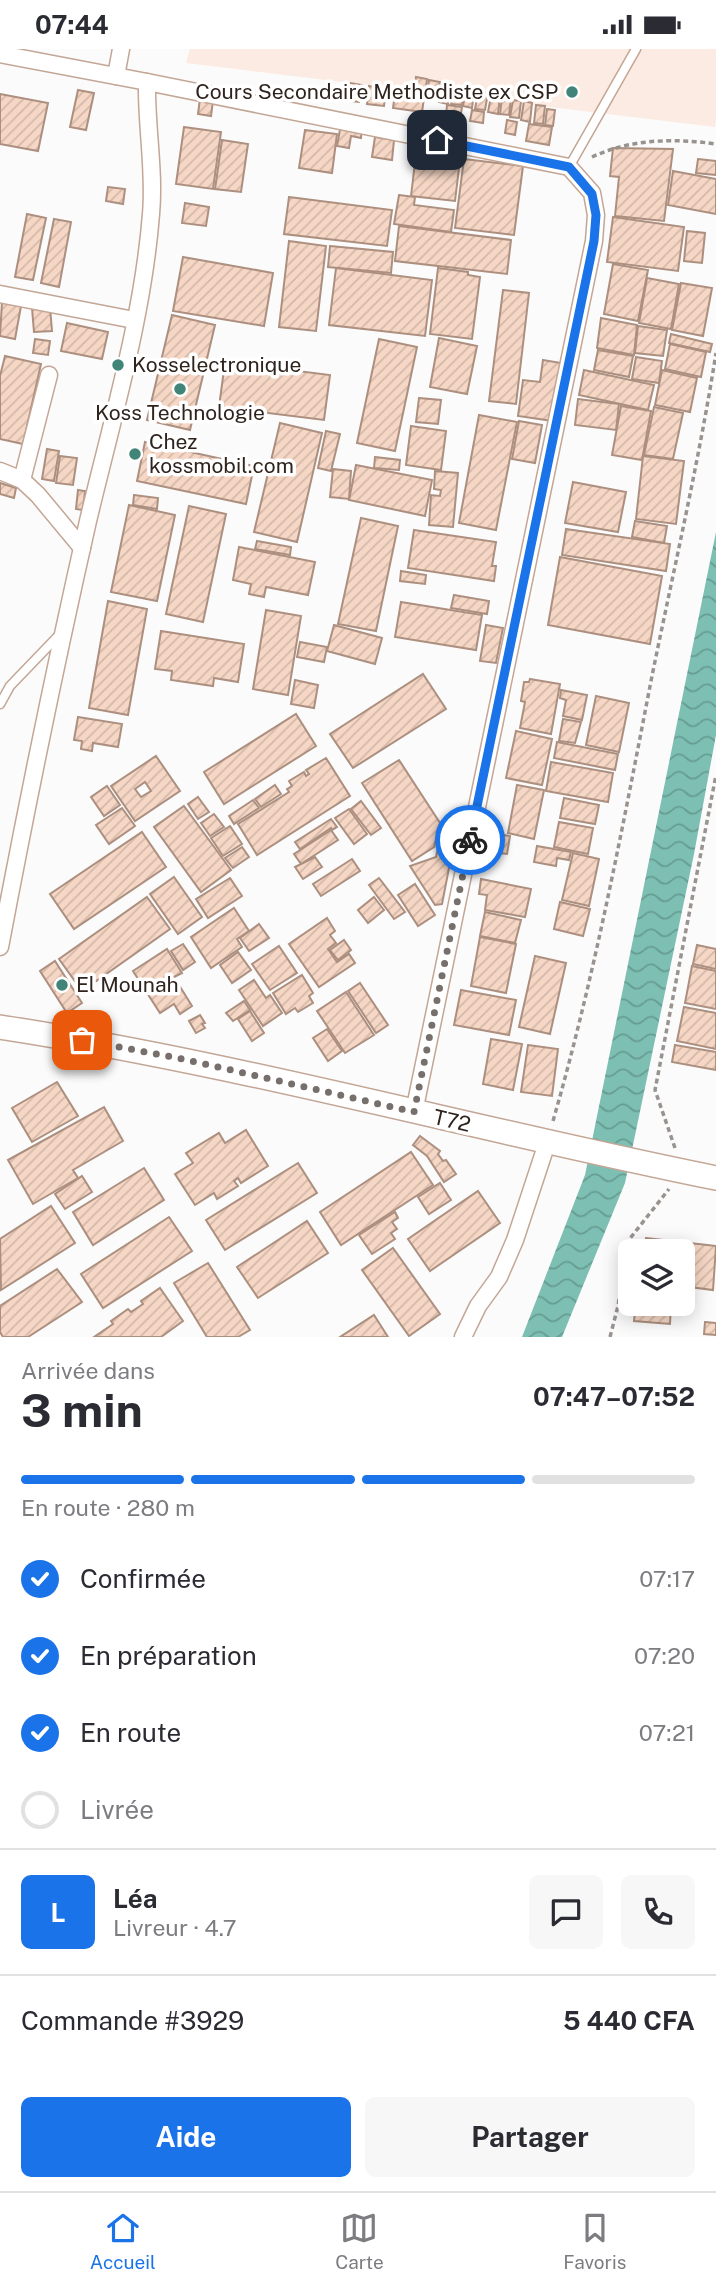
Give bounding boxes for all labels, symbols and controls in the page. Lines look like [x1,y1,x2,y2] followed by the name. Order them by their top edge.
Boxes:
[35,9,109,40] text: 07:44
[195,79,558,104] place label: Cours Secondaire Methodiste ex CSP
[564,84,580,100] marker: Cours Secondaire Methodiste ex CSP
[407,110,467,170] pin
[418,121,456,159] icon: home
[132,352,301,377] place label: Kosselectronique
[110,357,126,373] marker: Kosselectronique
[172,381,188,397] marker: Koss Technologie
[95,400,265,425] place label: Koss Technologie
[149,429,294,478] place label: Chez kossmobil.com
[127,446,143,462] marker: Chez kossmobil.com
[435,805,505,875] courier
[451,821,489,859] icon: bike
[76,972,179,997] place label: El Mounah
[54,977,70,993] marker: El Mounah
[52,1010,112,1070] pin
[63,1021,101,1059] icon: bag
[431,1104,473,1137] street label: T72
[618,1239,695,1316] map controls
[618,1239,695,1316] button: layers
[21,1357,155,1384] text: Arrivée dans
[533,1381,695,1412] text: 07:47–07:52
[21,1383,143,1437] text: 3 min
[21,1494,195,1521] text: En route · 280 m
[21,1560,59,1598] icon: check
[80,1563,206,1594] text: Confirmée
[639,1565,695,1592] text: 07:17
[21,1637,59,1675] icon: check
[80,1640,257,1671] text: En préparation
[634,1642,695,1669] text: 07:20
[21,1714,59,1752] icon: check
[80,1717,181,1748] text: En route
[639,1719,695,1746] text: 07:21
[80,1794,154,1825] text: Livrée
[529,1875,603,1949] button: chat
[621,1875,695,1949] button: phone
[113,1883,157,1914] text: Léa
[50,1897,66,1928] text: L
[113,1914,236,1941] text: Livreur · 4.7
[21,2005,244,2036] text: Commande #3929
[563,2005,695,2036] text: 5 440 CFA
[21,2097,351,2177] button: Aide
[365,2097,695,2177] button: Partager
[90,2209,156,2273] tab: Accueil
[335,2209,384,2273] tab: Carte
[563,2209,626,2273] tab: Favoris

